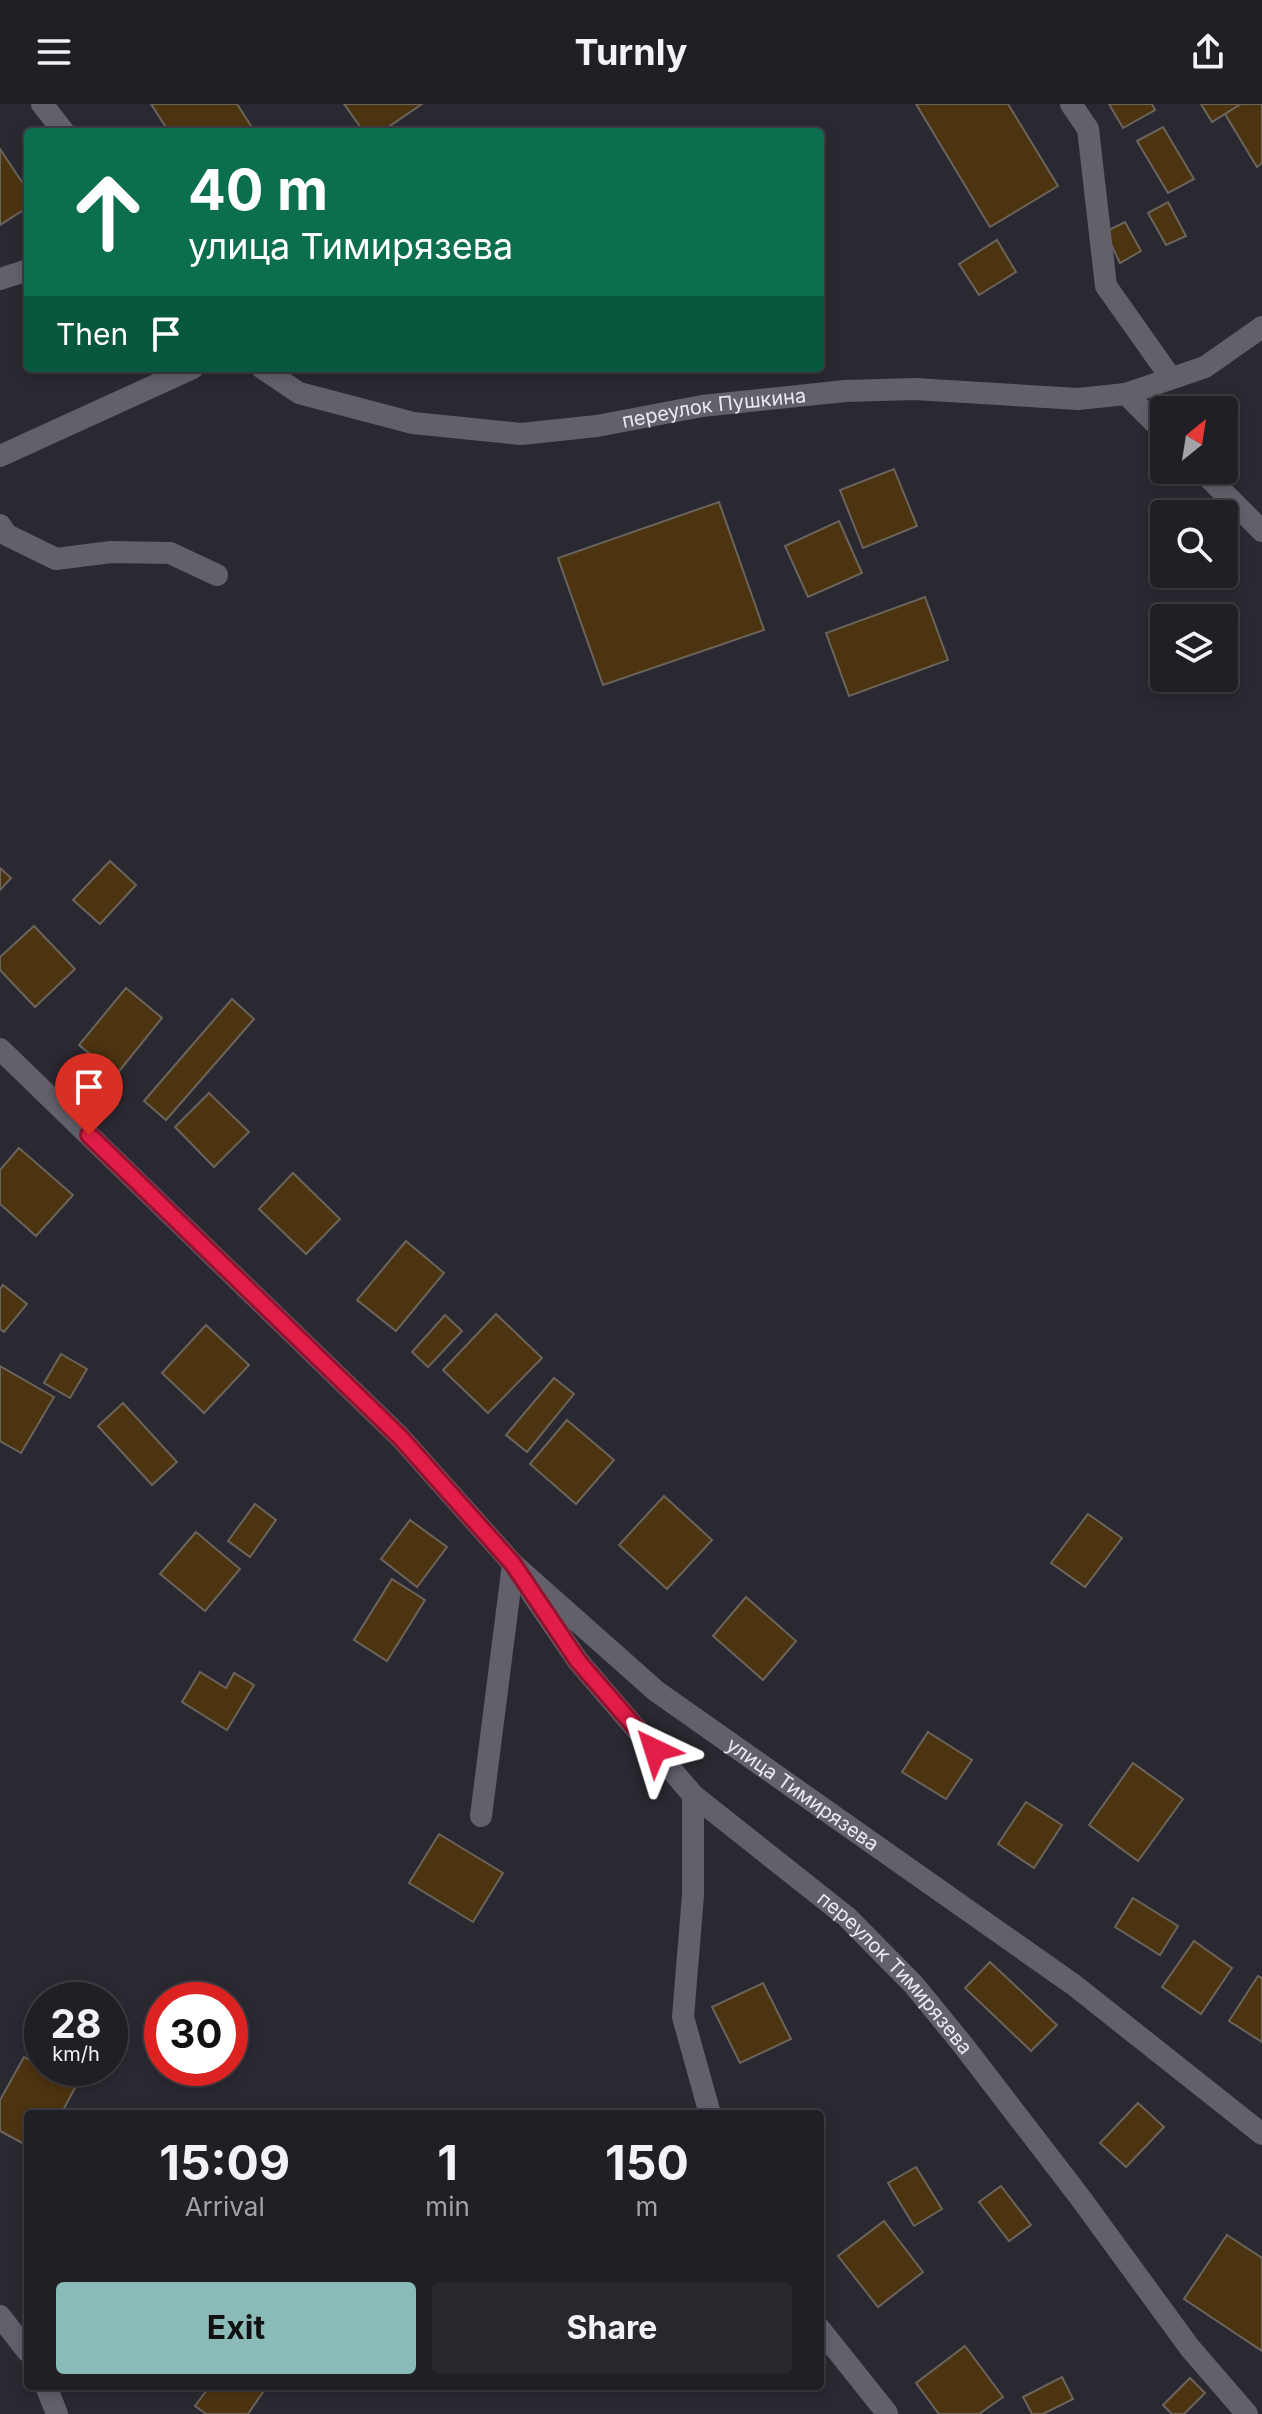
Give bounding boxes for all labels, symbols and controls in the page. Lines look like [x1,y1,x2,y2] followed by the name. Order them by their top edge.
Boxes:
[32,30,76,74] icon: menu
[575,30,687,74] text: Turnly
[1186,30,1230,74] icon: share
[188,156,328,224] text: 40 m
[56,160,160,264] icon: ahead
[188,224,513,268] text: улица Тимирязева
[144,312,188,356] icon: arrive
[56,316,128,352] text: Then
[620,383,807,433] street label: переулок Пушкина
[1150,396,1238,484] north arrow
[1150,396,1238,692] map controls
[1150,500,1238,588] button: search
[1150,604,1238,692] button: layers
[55,1053,123,1135] pin
[67,1065,111,1109] icon: arrive
[613,1708,697,1792] position arrow
[722,1732,884,1856] street label: улица Тимирязева
[813,1886,978,2059] street label: переулок Тимирязева
[144,1982,248,2086] speed limit sign: 30
[50,1999,102,2048] text: 28
[52,2042,100,2066] text: km/h
[159,2133,290,2192] text: 15:09
[437,2133,458,2192] text: 1
[605,2133,689,2192] text: 150
[185,2191,265,2222] text: Arrival
[425,2191,470,2222] text: min
[635,2191,658,2222] text: m
[56,2282,416,2374] button: Exit
[432,2282,792,2374] button: Share

